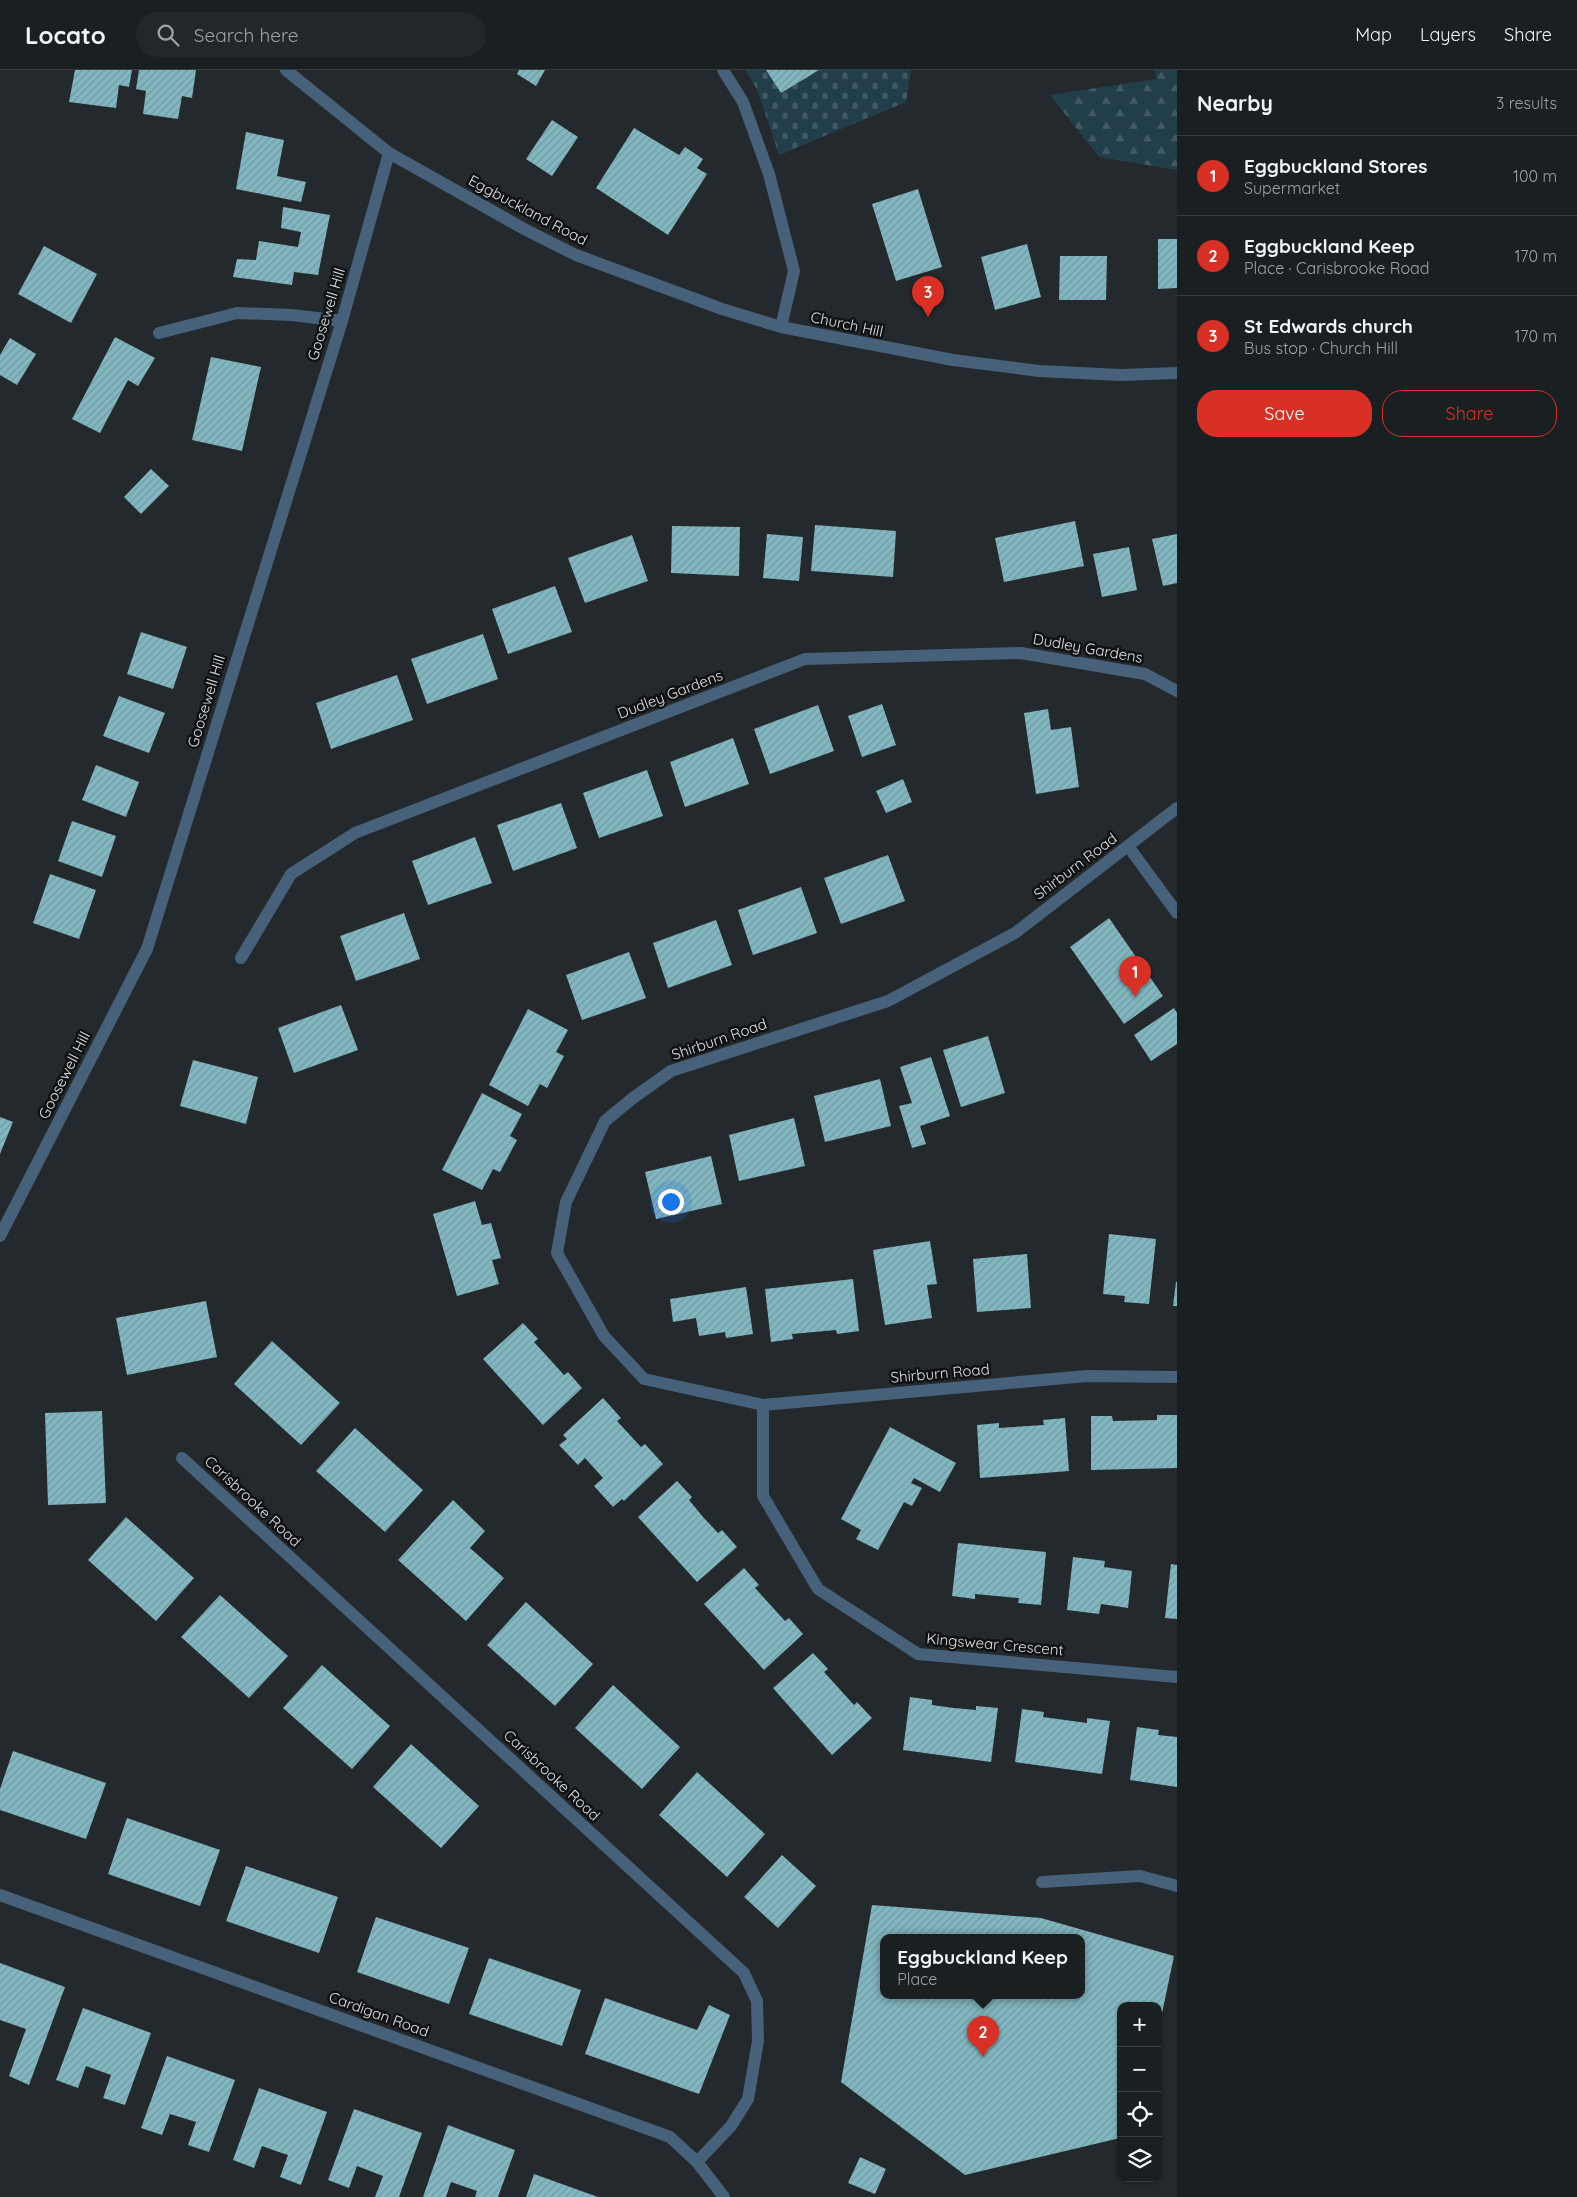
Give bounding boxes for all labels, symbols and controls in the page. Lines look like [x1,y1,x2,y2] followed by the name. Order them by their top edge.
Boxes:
[136,12,486,57] search box
[25,20,106,50] text: Locato
[154,21,182,49] icon: search
[194,23,299,47] text: Search here
[1355,23,1392,46] text: Map
[1420,23,1476,46] text: Layers
[1504,23,1552,46] text: Share
[1197,90,1273,116] text: Nearby
[1496,93,1557,113] text: 3 results
[1244,154,1427,178] text: Eggbuckland Stores
[1210,166,1216,186] text: 1
[1513,166,1557,186] text: 100 m
[465,171,591,249] street label: Eggbuckland Road
[1244,178,1340,198] text: Supermarket
[1244,234,1415,258] text: Eggbuckland Keep
[1208,246,1218,266] text: 2
[1514,246,1557,266] text: 170 m
[1244,258,1429,278] text: Place · Carisbrooke Road
[303,265,349,363] street label: Goosewell Hill
[912,276,944,317] pin: 3
[809,307,885,341] street label: Church Hill
[1244,314,1413,338] text: St Edwards church
[1209,326,1217,346] text: 3
[1514,326,1557,346] text: 170 m
[1244,338,1398,358] text: Bus stop · Church Hill
[1197,390,1372,437] button: Save
[1382,390,1557,437] button: Share
[1032,629,1144,667] street label: Dudley Gardens
[183,652,229,750] street label: Goosewell Hill
[615,665,725,723] street label: Dudley Gardens
[1030,829,1120,903] street label: Shirburn Road
[1119,956,1151,997] pin: 1
[669,1014,769,1064] street label: Shirburn Road
[34,1028,94,1122] street label: Goosewell Hill
[658,1189,684,1215] your location
[890,1359,990,1387] street label: Shirburn Road
[201,1451,305,1551] street label: Carisbrooke Road
[926,1629,1064,1659] street label: Kingswear Crescent
[500,1725,604,1825] street label: Carisbrooke Road
[880,1934,1085,1999] popup
[897,1945,1068,1969] text: Eggbuckland Keep
[897,1969,937,1989] text: Place
[326,1987,432,2041] street label: Cardigan Road
[1117,2002,1162,2182] map controls
[1117,2002,1162,2047] button: +
[967,2016,999,2057] pin: 2
[1117,2047,1162,2092] button: −
[1117,2092,1162,2137] button: locate
[1117,2137,1162,2182] button: layers

